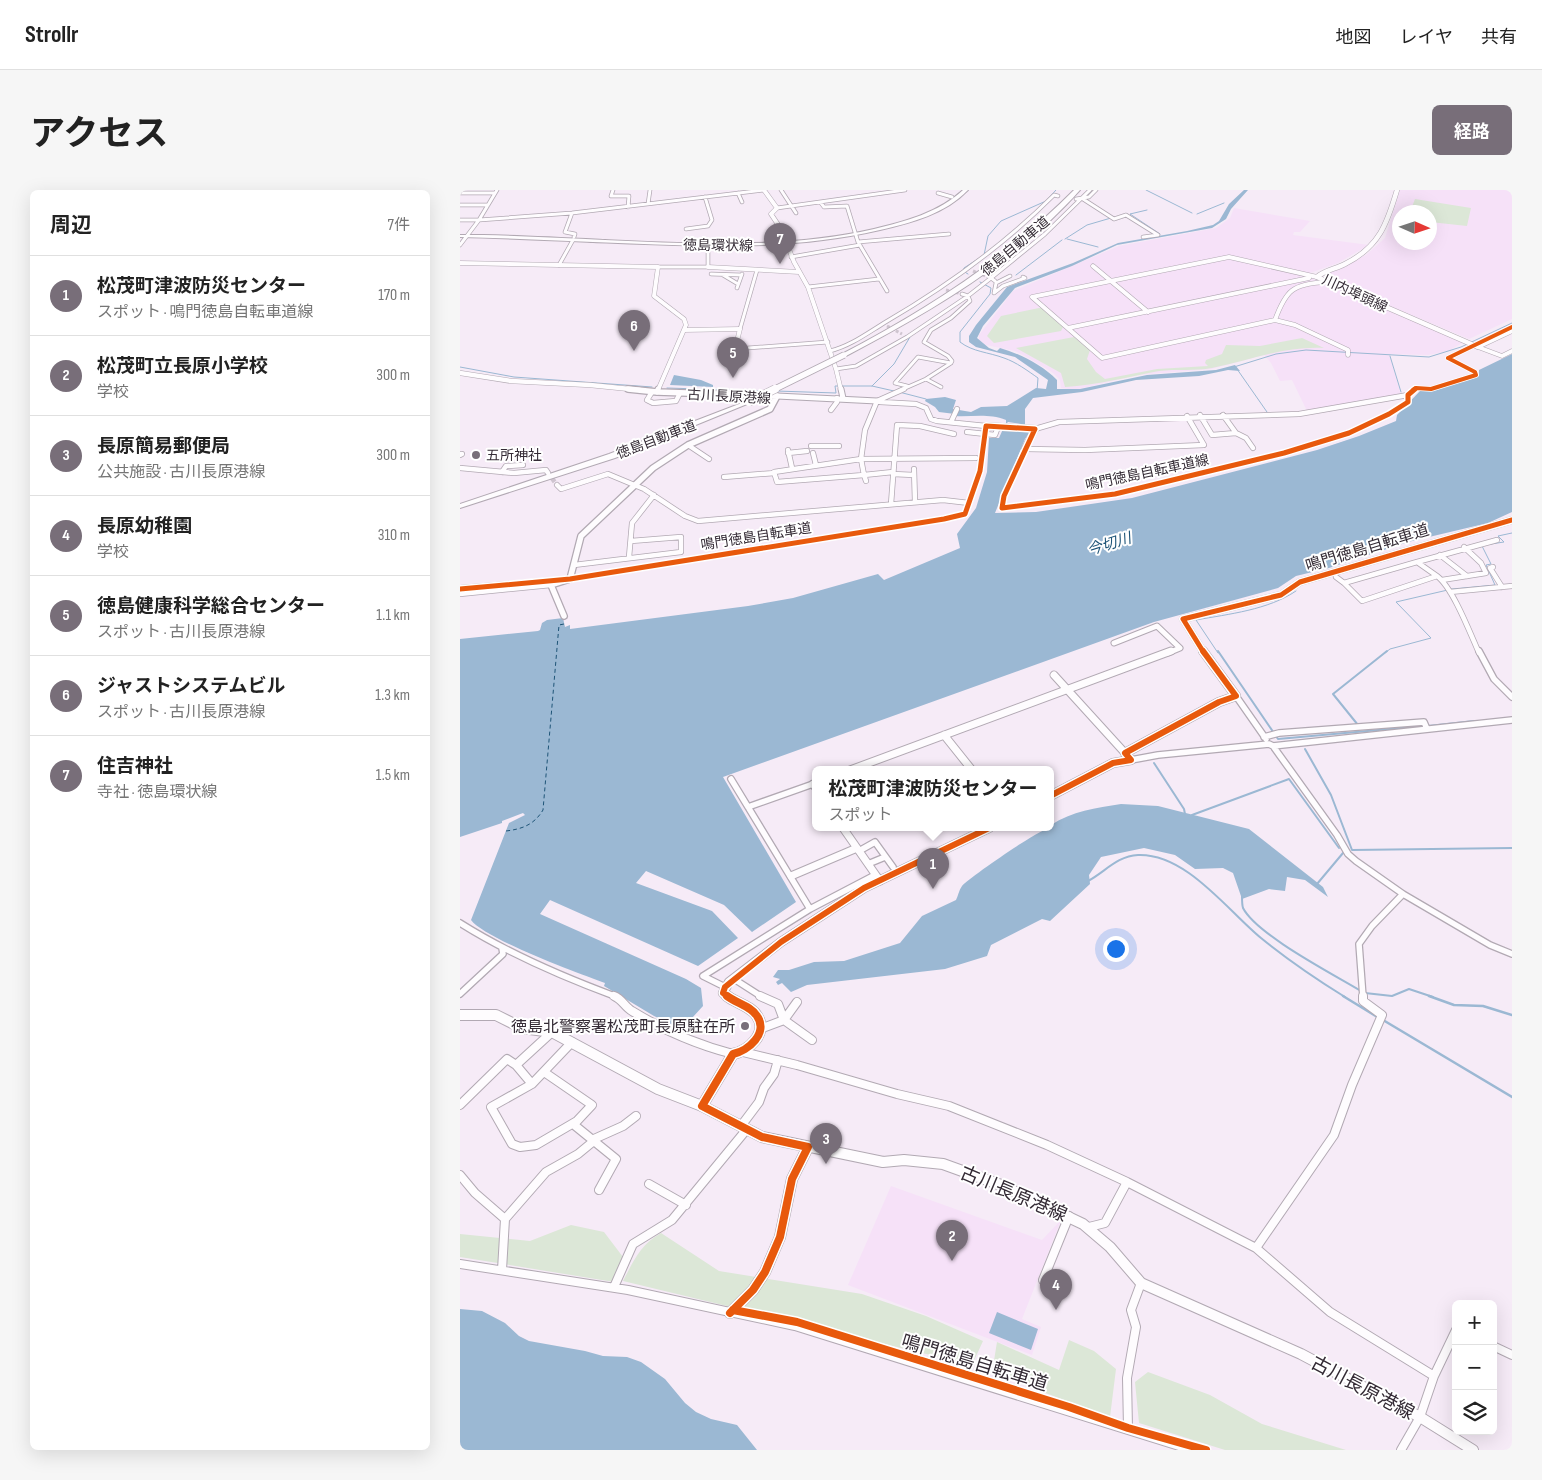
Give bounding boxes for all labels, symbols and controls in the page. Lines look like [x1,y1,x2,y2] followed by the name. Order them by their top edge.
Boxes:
[25,20,79,49] text: Strollr
[1336,27,1372,48] text: 地図
[1400,27,1453,48] text: レイヤ
[1481,27,1517,48] text: 共有
[1432,105,1512,155] button: 経路
[30,113,168,156] text: アクセス
[1392,205,1437,250] north arrow
[50,213,92,238] text: 周辺
[978,213,1053,280] street label: 徳島自動車道
[388,216,410,235] text: 7件
[764,223,796,264] pin: 7
[683,236,753,255] street label: 徳島環状線
[1319,271,1390,316] street label: 川内埠頭線
[97,275,306,298] text: 松茂町津波防災センター
[63,286,69,305] text: 1
[378,286,410,305] text: 170 m
[97,303,313,322] text: スポット · 鳴門徳島自転車道線
[618,310,650,351] pin: 6
[717,337,749,378] pin: 5
[97,355,268,378] text: 松茂町立長原小学校
[62,366,70,385] text: 2
[376,366,410,385] text: 300 m
[97,383,129,402] text: 学校
[687,386,771,407] street label: 古川長原港線
[614,416,698,462] street label: 徳島自動車道
[97,435,230,458] text: 長原簡易郵便局
[62,446,70,465] text: 3
[376,446,410,465] text: 300 m
[486,447,542,464] place label: 五所神社
[470,449,482,461] marker: 五所神社
[1084,451,1210,494] street label: 鳴門徳島自転車道線
[97,463,265,482] text: 公共施設 · 古川長原港線
[97,515,192,538] text: 長原幼稚園
[699,519,813,554] street label: 鳴門徳島自転車道
[1303,521,1431,576] street label: 鳴門徳島自転車道
[62,526,70,545] text: 4
[378,526,410,545] text: 310 m
[1085,528,1135,560] water label: 今切川
[97,543,129,562] text: 学校
[97,595,325,618] text: 徳島健康科学総合センター
[62,606,70,625] text: 5
[376,606,410,625] text: 1.1 km
[97,623,265,642] text: スポット · 古川長原港線
[97,675,285,698] text: ジャストシステムビル
[62,686,70,705] text: 6
[375,686,410,705] text: 1.3 km
[97,703,265,722] text: スポット · 古川長原港線
[97,755,173,778] text: 住吉神社
[63,766,69,785] text: 7
[376,766,410,785] text: 1.5 km
[812,766,1054,831] popup
[828,778,1038,801] text: 松茂町津波防災センター
[97,783,217,802] text: 寺社 · 徳島環状線
[828,806,893,825] text: スポット
[917,848,949,889] pin: 1
[1103,936,1129,962] your location
[511,1018,735,1037] place label: 徳島北警察署松茂町長原駐在所
[739,1020,751,1032] marker: 徳島北警察署松茂町長原駐在所
[810,1123,842,1164] pin: 3
[956,1162,1070,1227] street label: 古川長原港線
[936,1220,968,1261] pin: 2
[1040,1269,1072,1310] pin: 4
[1452,1300,1497,1435] map controls
[1452,1300,1497,1345] button: +
[899,1330,1051,1397] street label: 鳴門徳島自転車道
[1452,1345,1497,1390] button: −
[1307,1351,1418,1425] street label: 古川長原港線
[1452,1390,1497,1435] button: layers

